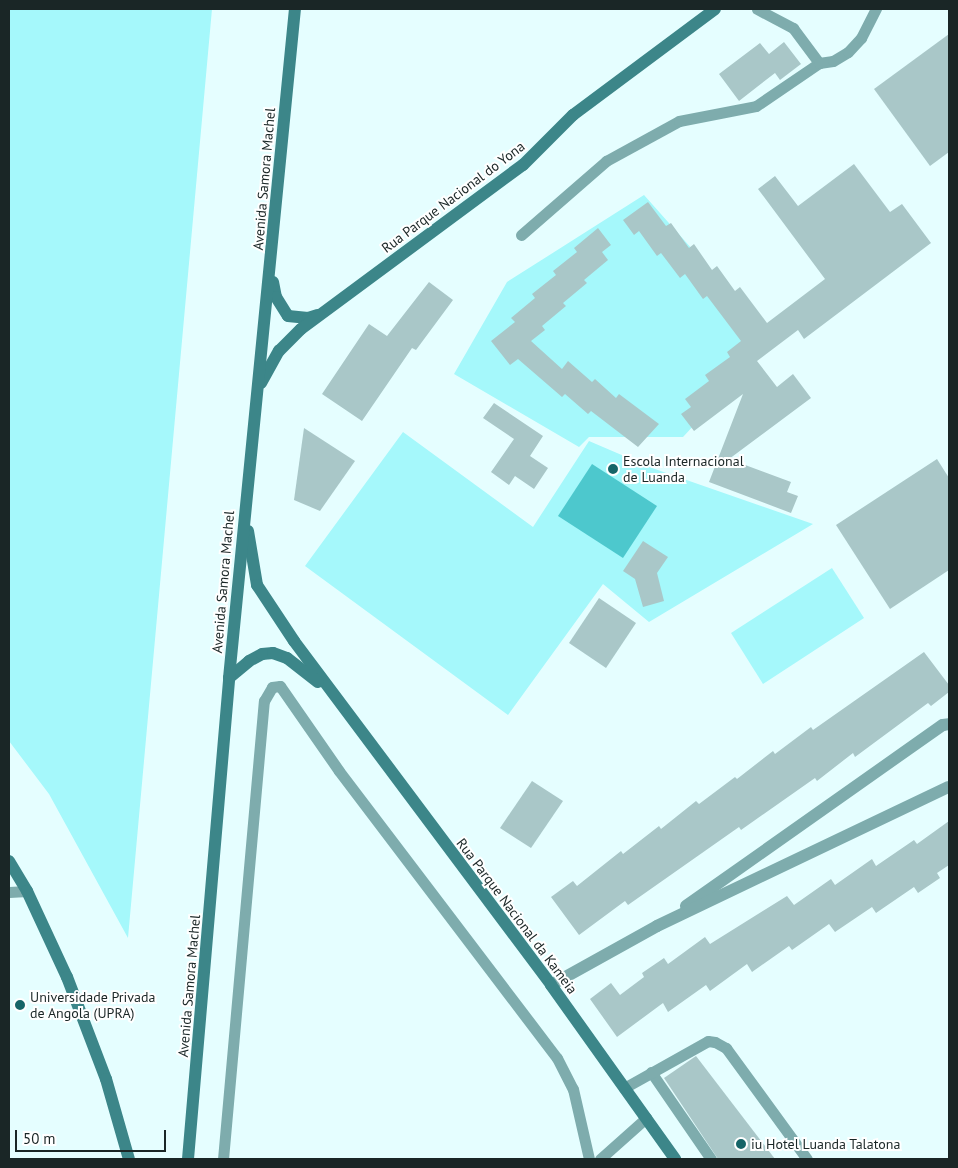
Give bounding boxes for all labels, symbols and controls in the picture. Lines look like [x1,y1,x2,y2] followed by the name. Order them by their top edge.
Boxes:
[249,107,279,251] street label: Avenida Samora Machel
[378,138,528,256] street label: Rua Parque Nacional do Yona
[623,453,744,486] place label: Escola Internacional de Luanda
[607,463,619,475] marker: Escola Internacional de Luanda
[208,510,238,654] street label: Avenida Samora Machel
[453,835,581,997] street label: Rua Parque Nacional da Kameia
[174,914,204,1058] street label: Avenida Samora Machel
[30,989,156,1022] place label: Universidade Privada de Angola (UPRA)
[14,999,26,1011] marker: Universidade Privada de Angola (UPRA)
[18,1120,169,1152] scale bar
[23,1129,56,1148] text: 50 m
[751,1136,901,1152] place label: iu Hotel Luanda Talatona
[735,1138,747,1150] marker: iu Hotel Luanda Talatona

